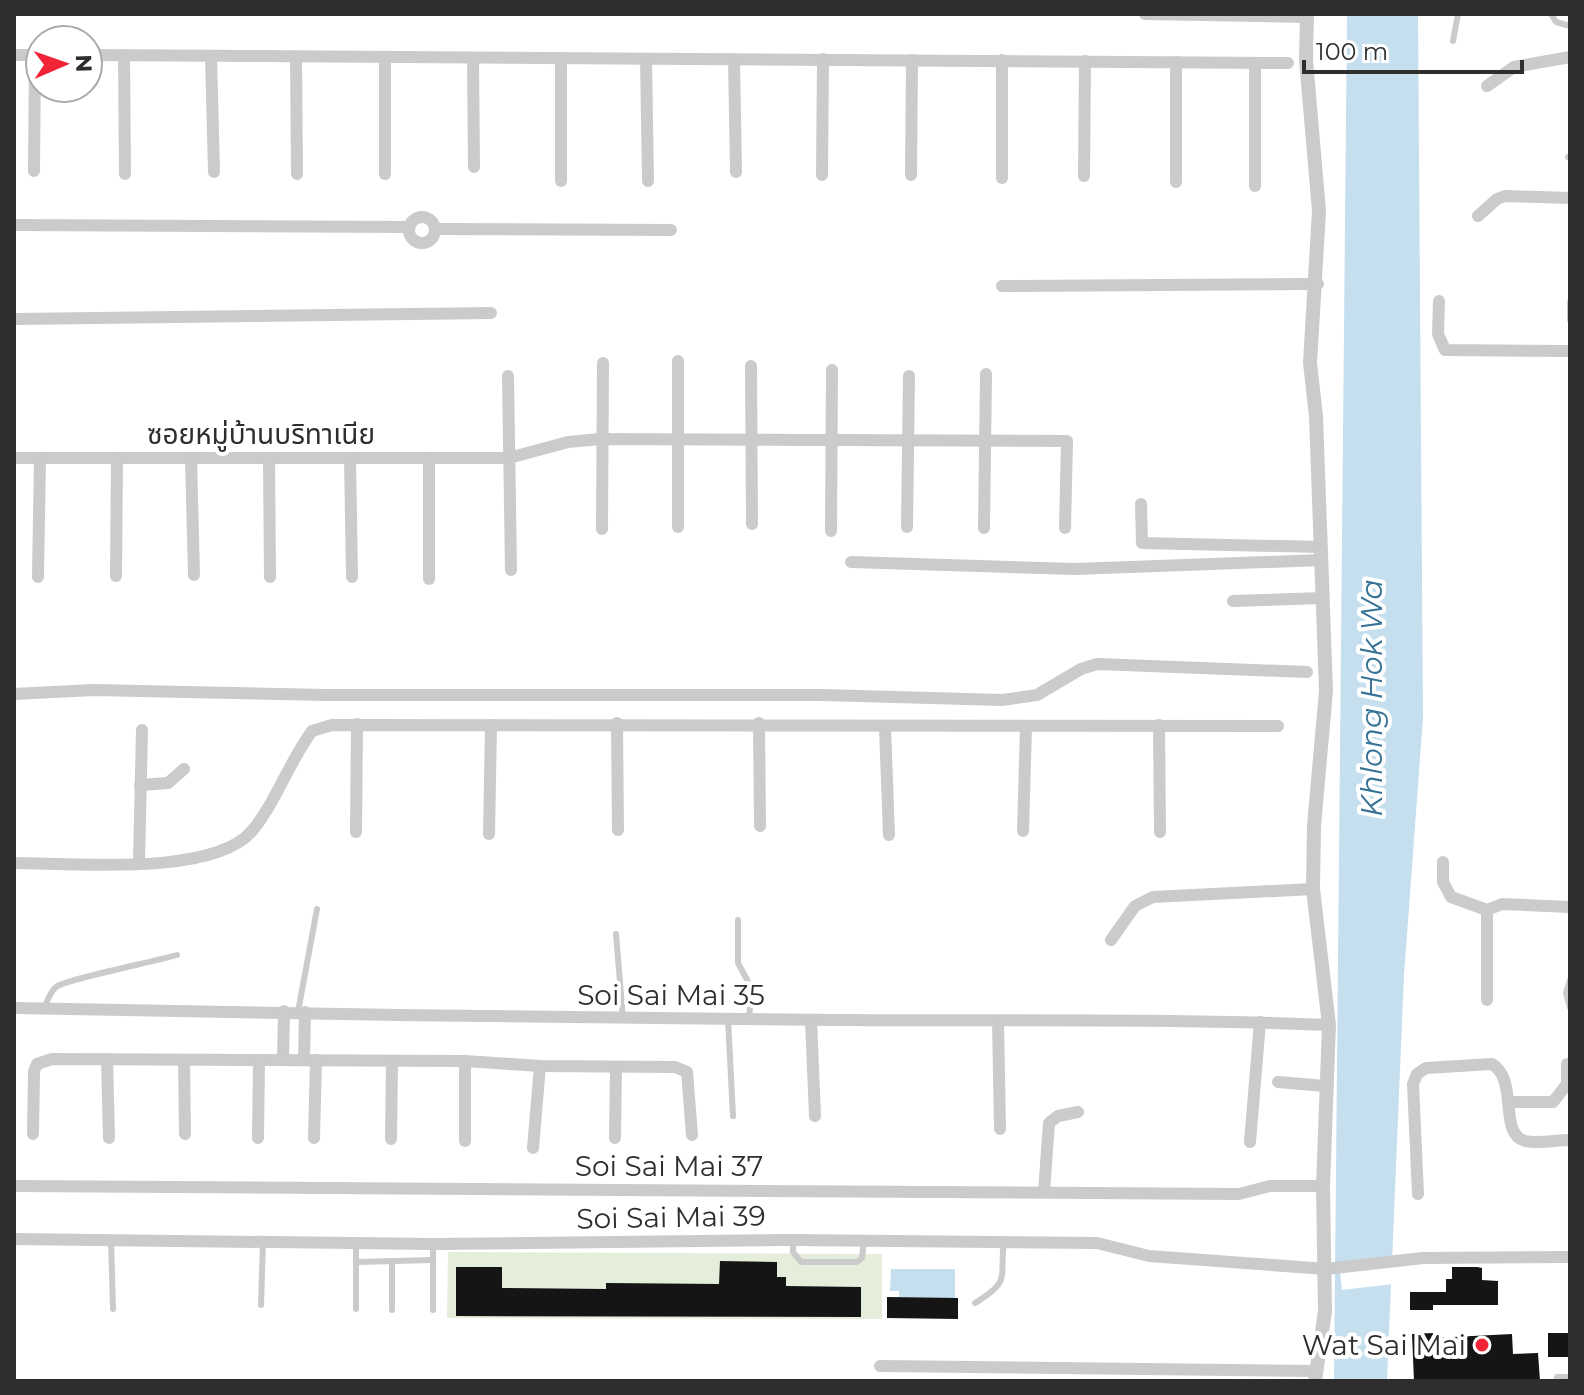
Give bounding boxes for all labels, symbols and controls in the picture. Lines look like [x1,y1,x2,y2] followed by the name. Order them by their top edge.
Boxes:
[24,24,104,104] north arrow
[1304,24,1522,74] scale bar
[1316,37,1388,66] text: 100 m
[70,54,97,73] text: N
[147,417,375,452] street label: ซอยหมู่บ้านบริทาเนีย
[1353,579,1390,817] water label: Khlong Hok Wa
[577,978,765,1012] street label: Soi Sai Mai 35
[575,1149,763,1183] street label: Soi Sai Mai 37
[576,1198,766,1236] street label: Soi Sai Mai 39
[1302,1328,1466,1362] place label: Wat Sai Mai
[1473,1336,1491,1354] marker: Wat Sai Mai

